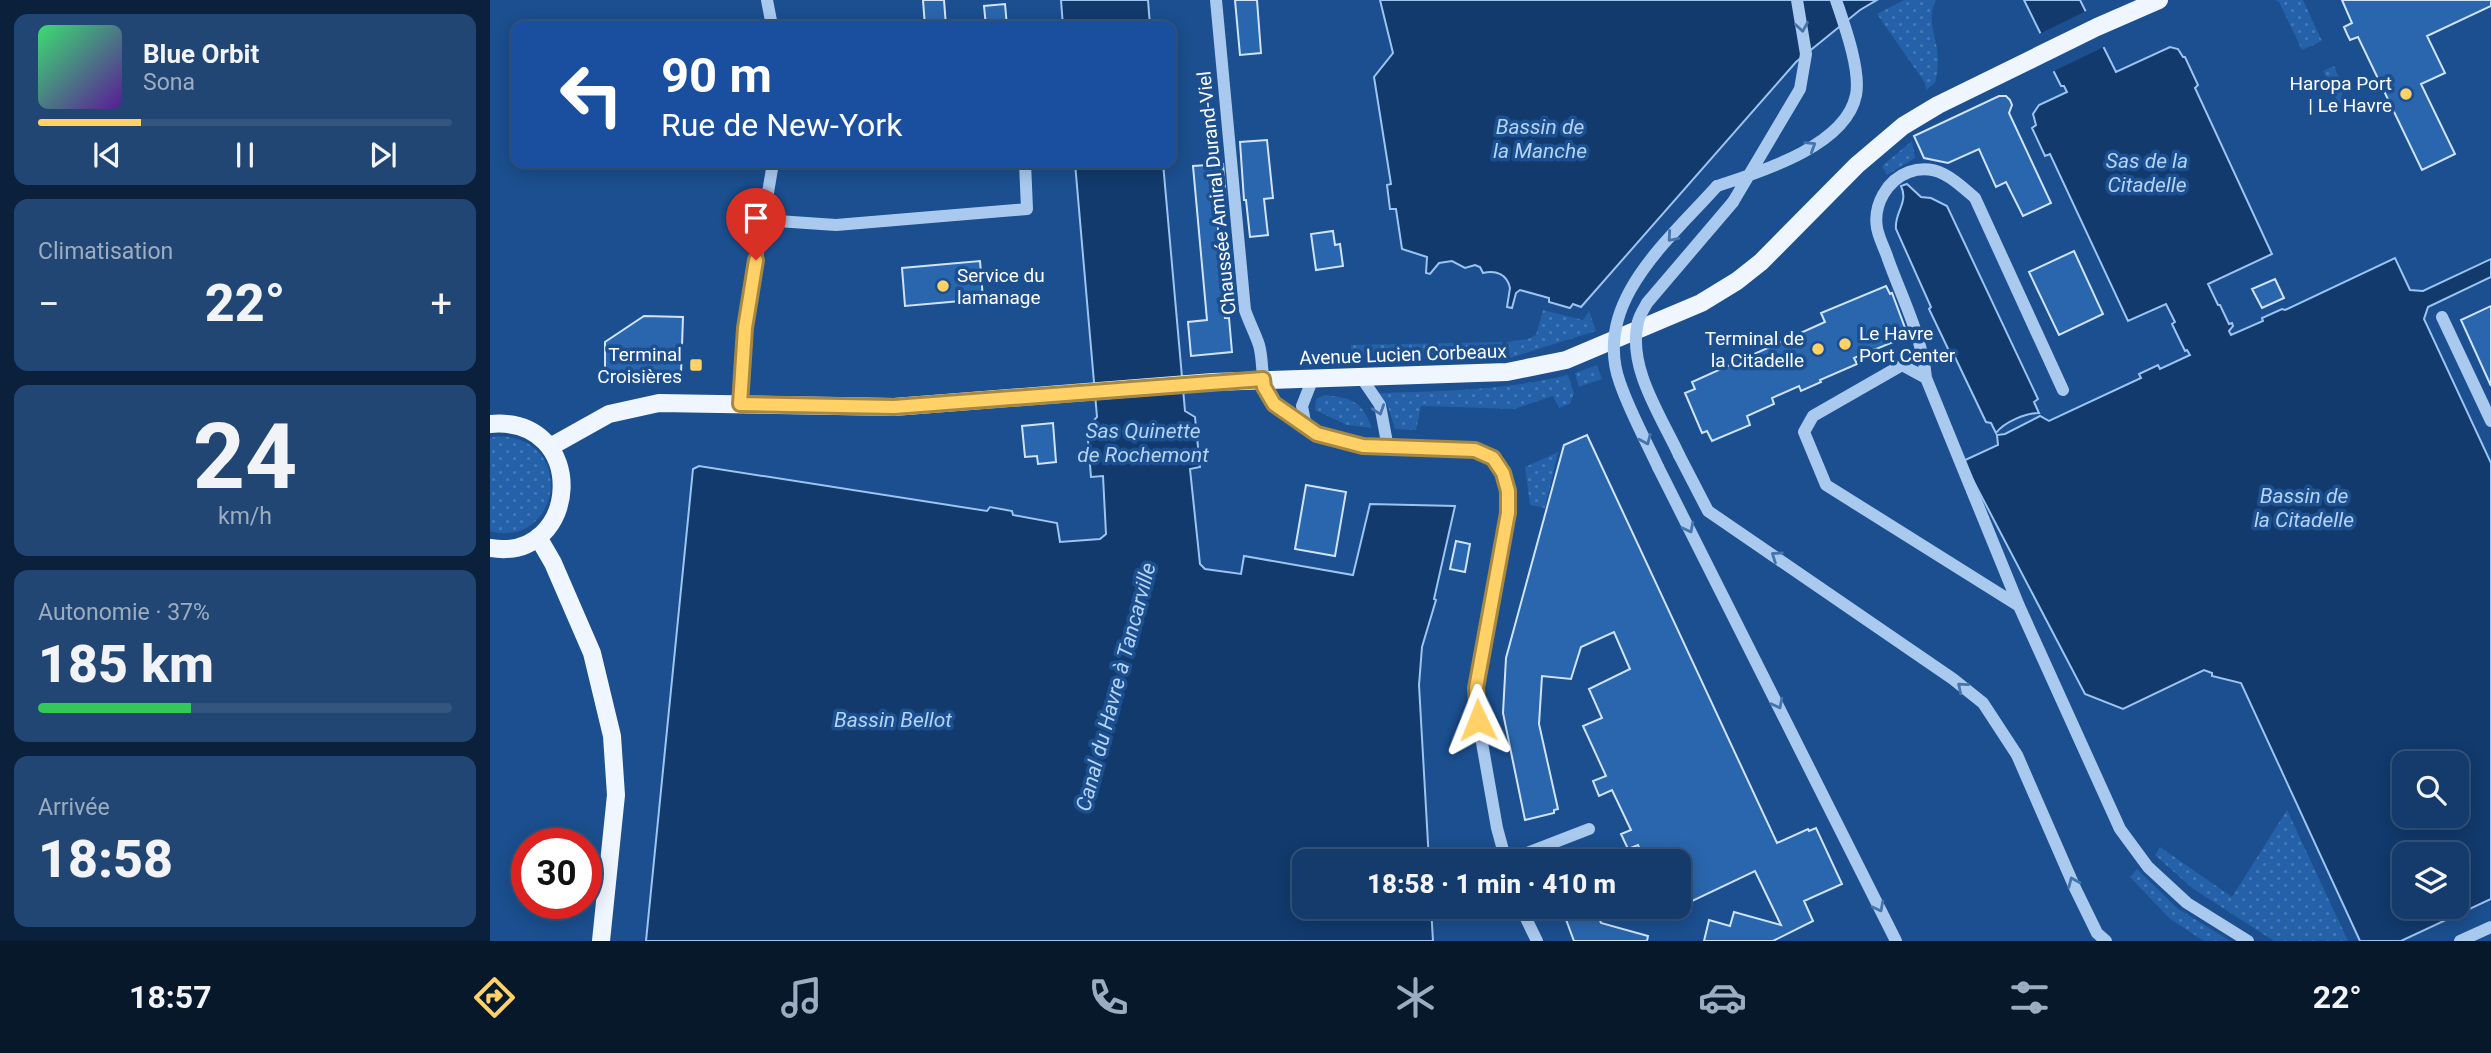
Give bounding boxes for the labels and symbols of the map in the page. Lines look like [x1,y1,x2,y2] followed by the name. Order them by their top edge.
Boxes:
[1794,21,1809,33] one-way arrow
[1192,70,1241,316] street label: Chaussée Amiral Durand-Viel
[2289,72,2392,117] place label: Haropa Port | Le Havre
[2398,86,2414,102] marker: Haropa Port | Le Havre
[1493,115,1587,163] water label: Bassin de la Manche
[1804,142,1817,155] one-way arrow
[2106,149,2188,197] water label: Sas de la Citadelle
[726,188,786,260] pin
[1667,229,1680,242] one-way arrow
[957,264,1045,309] place label: Service du lamanage
[935,278,951,294] marker: Service du lamanage
[1859,322,1956,367] place label: Le Havre Port Center
[1705,327,1804,372] place label: Terminal de la Citadelle
[1837,336,1853,352] marker: Le Havre Port Center
[1299,339,1508,370] street label: Avenue Lucien Corbeaux
[1810,341,1826,357] marker: Terminal de la Citadelle
[597,343,682,388] place label: Terminal Croisières
[688,357,704,373] marker: Terminal Croisières
[1371,404,1386,416] one-way arrow
[1077,419,1209,467] water label: Sas Quinette de Rochemont
[1638,433,1652,446] one-way arrow
[2254,484,2354,532] water label: Bassin de la Citadelle
[1680,521,1694,533] one-way arrow
[1771,552,1784,564] one-way arrow
[1071,560,1161,814] water label: Canal du Havre à Tancarville
[1958,682,1970,695] one-way arrow
[1441,683,1515,757] position arrow
[1769,697,1783,709] one-way arrow
[834,708,952,732] water label: Bassin Bellot
[511,828,602,919] speed limit sign: 30
[2067,877,2081,890] one-way arrow
[1871,900,1885,913] one-way arrow

